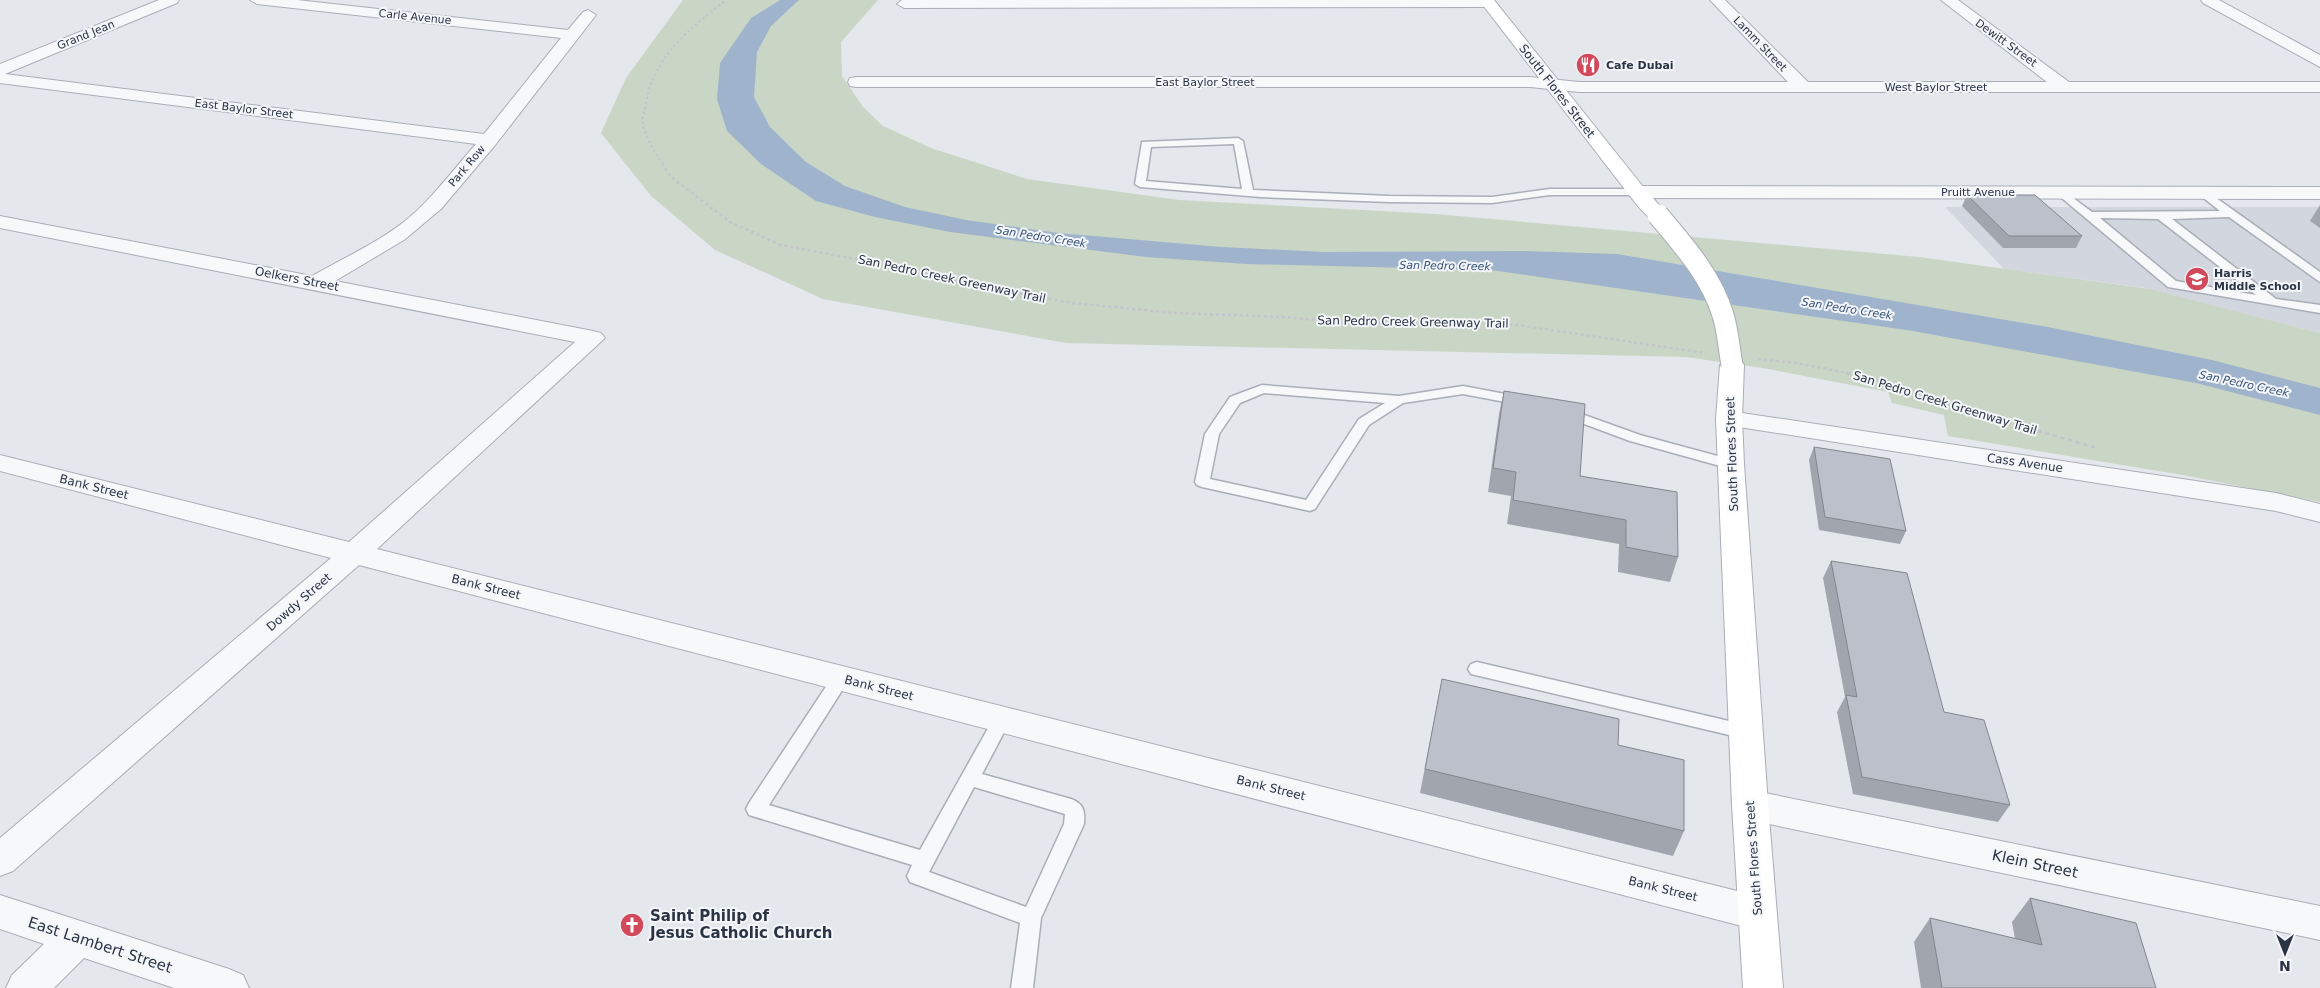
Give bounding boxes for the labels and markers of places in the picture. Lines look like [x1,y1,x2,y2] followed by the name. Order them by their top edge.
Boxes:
[1575,52,1601,78] restaurant icon: Cafe Dubai
[1606,59,1674,72] place label: Cafe Dubai
[2184,266,2210,292] school or university icon: Harris Middle School
[2214,267,2301,293] place label: Harris Middle School
[649,907,833,942] place label: Saint Philip of Jesus Catholic Church
[619,912,645,938] church icon: Saint Philip of Jesus Catholic Church

